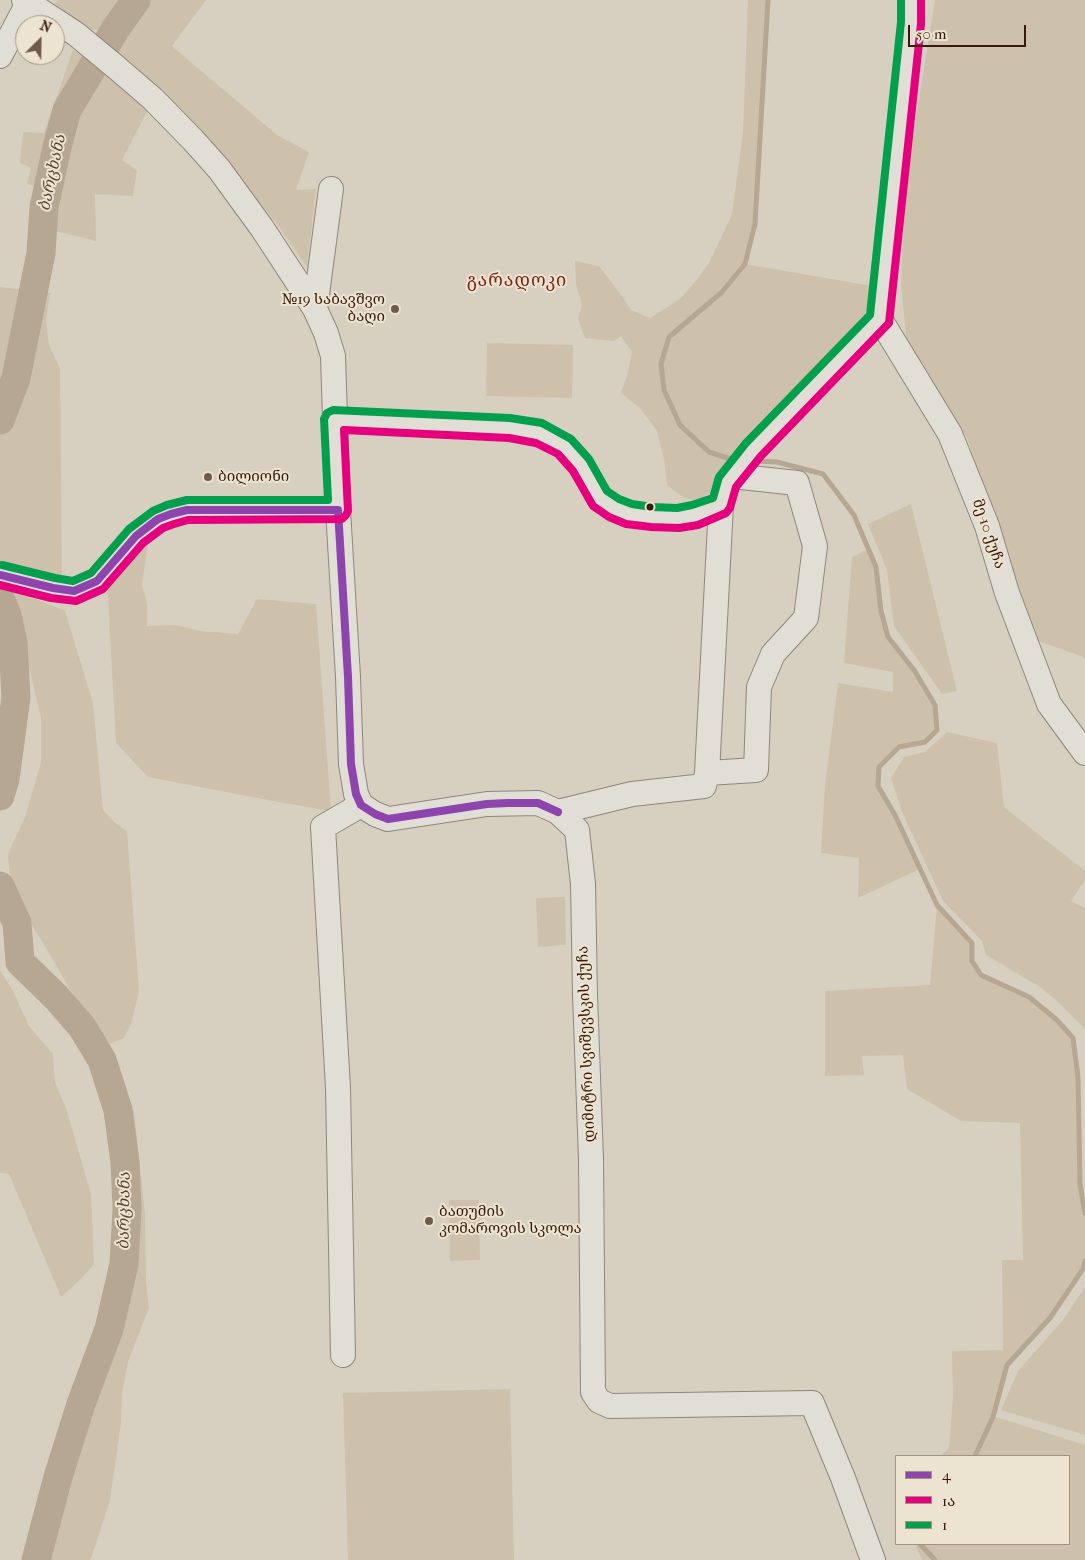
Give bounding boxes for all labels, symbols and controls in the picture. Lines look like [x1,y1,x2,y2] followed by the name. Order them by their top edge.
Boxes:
[15,15,65,65] north arrow
[910,15,1028,47] scale bar
[37,17,54,37] text: N
[916,25,946,43] text: 50 m
[36,133,70,213] water label: ბარცხანა
[466,271,568,293] district label: გარადოკი
[282,291,385,326] place label: №19 საბავშვო ბაღი
[389,303,401,315] marker: №19 საბავშვო ბაღი
[218,468,289,486] place label: ბილიონი
[202,471,214,483] marker: ბილიონი
[968,497,1008,571] street label: მე-10 ქუჩა
[645,502,655,512] unlabelled marker
[575,945,599,1143] street label: დიმიტრი სვიშევსკის ქუჩა
[115,1172,135,1250] water label: ბარცხანა
[439,1203,582,1238] place label: ბათუმის კომაროვის სკოლა
[423,1215,435,1227] marker: ბათუმის კომაროვის სკოლა
[895,1455,1070,1545] legend
[942,1466,951,1484] text: 4
[942,1492,955,1510] text: 1ა
[942,1516,947,1534] text: 1

